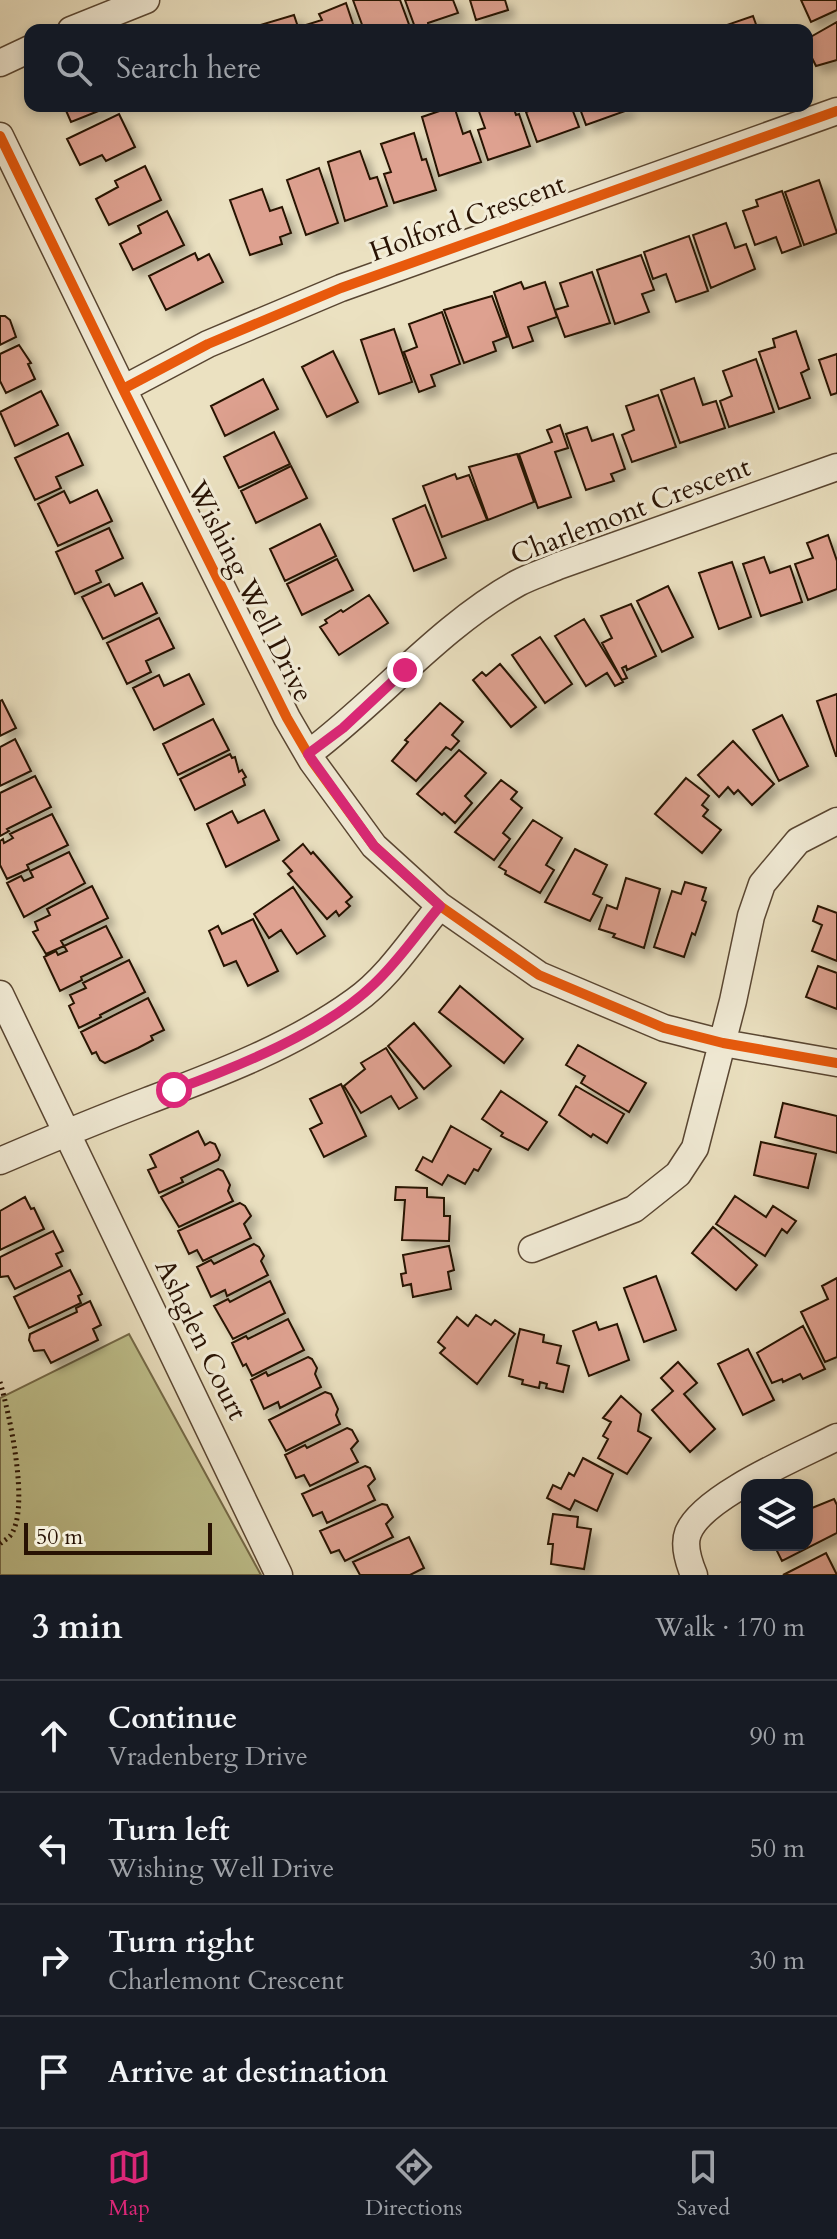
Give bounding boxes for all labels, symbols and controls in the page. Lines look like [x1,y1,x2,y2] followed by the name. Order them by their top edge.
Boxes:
[24,24,813,112] search box
[52,46,96,90] icon: search
[116,48,261,89] text: Search here
[364,165,571,271] street label: Holford Crescent
[505,448,756,574] street label: Charlemont Crescent
[177,473,322,709] street label: Wishing Well Drive
[387,652,423,688] route end
[156,1072,192,1108] route start
[146,1253,257,1426] street label: Ashglen Court
[741,1479,813,1551] map controls
[741,1479,813,1551] button: layers
[24,1519,212,1555] scale bar
[36,1522,83,1552] text: 50 m
[32,1604,123,1650] text: 3 min
[655,1610,805,1645] text: Walk · 170 m
[108,1698,237,1739] text: Continue
[32,1714,76,1758] icon: ahead
[749,1719,805,1754] text: 90 m
[108,1739,308,1774] text: Vradenberg Drive
[108,1810,230,1851] text: Turn left
[32,1826,76,1870] icon: left
[749,1831,805,1866] text: 50 m
[108,1851,334,1886] text: Wishing Well Drive
[108,1922,254,1963] text: Turn right
[32,1938,76,1982] icon: right
[749,1943,805,1978] text: 30 m
[108,1963,344,1998] text: Charlemont Crescent
[32,2050,76,2094] icon: arrive
[108,2052,388,2093] text: Arrive at destination
[107,2145,151,2223] tab: Map
[365,2145,462,2223] tab: Directions
[677,2145,730,2223] tab: Saved

